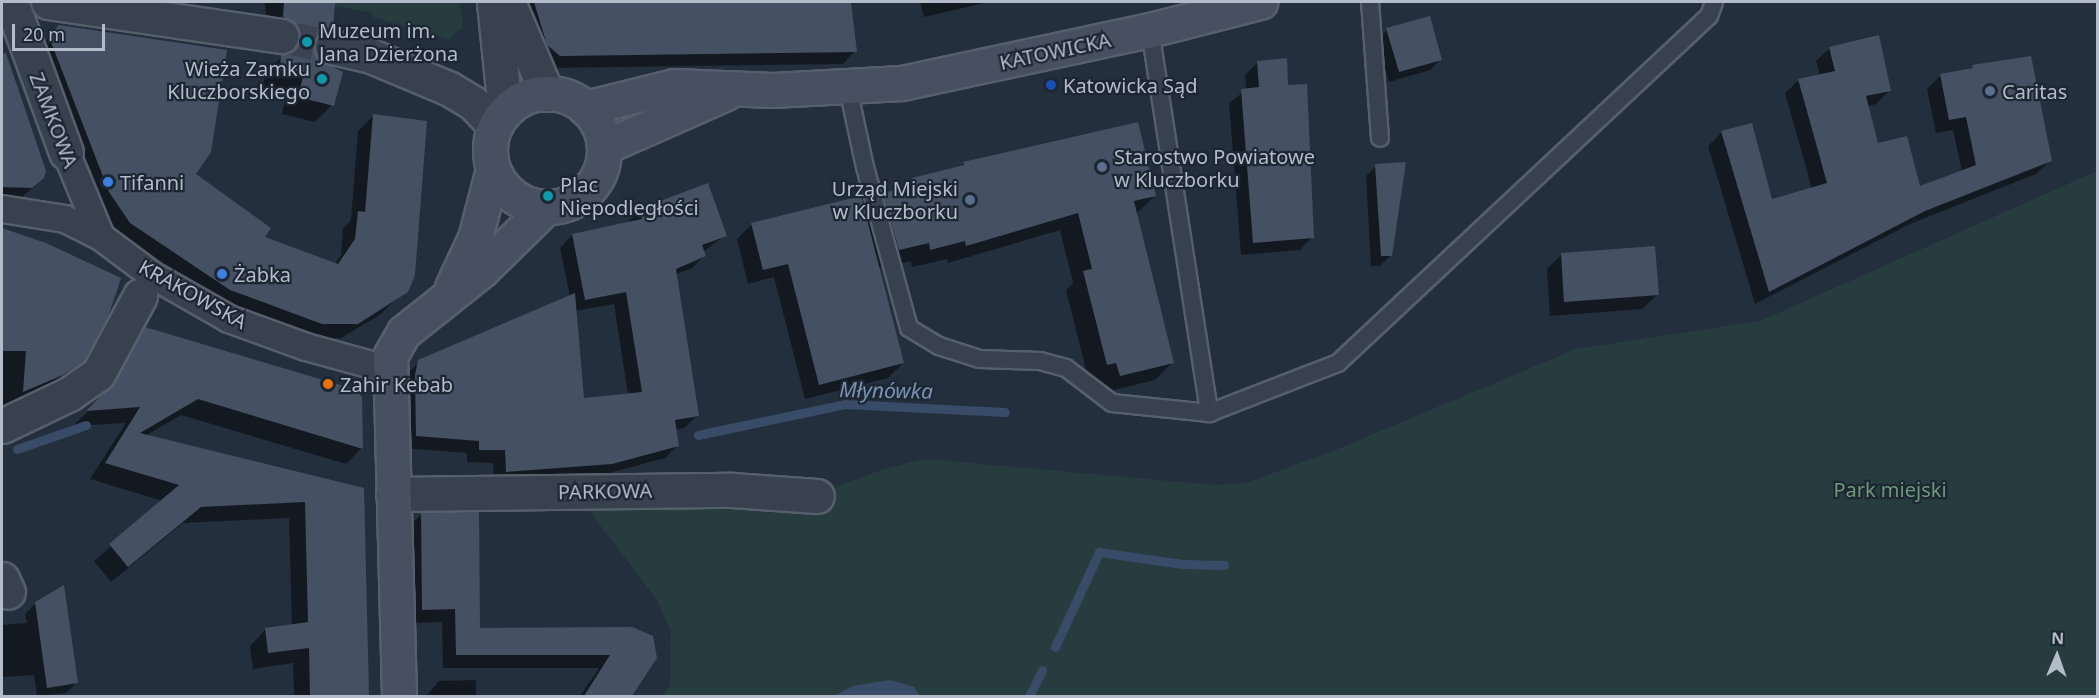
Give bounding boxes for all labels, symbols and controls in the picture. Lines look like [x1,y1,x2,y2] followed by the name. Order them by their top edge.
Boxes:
[15,12,108,50] scale bar
[319,19,458,66] place label: Muzeum im. Jana Dzierżona
[23,22,65,46] text: 20 m
[997,28,1113,74] street label: KATOWICKA
[300,35,314,49] marker: Muzeum im. Jana Dzierżona
[167,56,310,103] place label: Wieża Zamku Kluczborskiego
[25,69,83,171] street label: ZAMKOWA
[315,72,329,86] marker: Wieża Zamku Kluczborskiego
[1063,73,1198,97] place label: Katowicka Sąd
[1044,78,1058,92] marker: Katowicka Sąd
[2002,79,2067,103] place label: Caritas
[1983,84,1997,98] marker: Caritas
[1114,144,1315,191] place label: Starostwo Powiatowe w Kluczborku
[1095,160,1109,174] marker: Starostwo Powiatowe w Kluczborku
[120,170,184,194] place label: Tifanni
[560,172,699,219] place label: Plac Niepodległości
[101,175,115,189] marker: Tifanni
[832,176,958,223] place label: Urząd Miejski w Kluczborku
[541,189,555,203] marker: Plac Niepodległości
[963,193,977,207] marker: Urząd Miejski w Kluczborku
[135,254,251,334] street label: KRAKOWSKA
[234,262,291,286] place label: Żabka
[215,267,229,281] marker: Żabka
[340,372,453,396] place label: Zahir Kebab
[321,377,335,391] marker: Zahir Kebab
[839,377,933,403] water label: Młynówka
[1833,477,1947,501] park label: Park miejski
[558,478,652,504] street label: PARKOWA
[2027,626,2087,686] north arrow
[2051,627,2065,649] text: N

